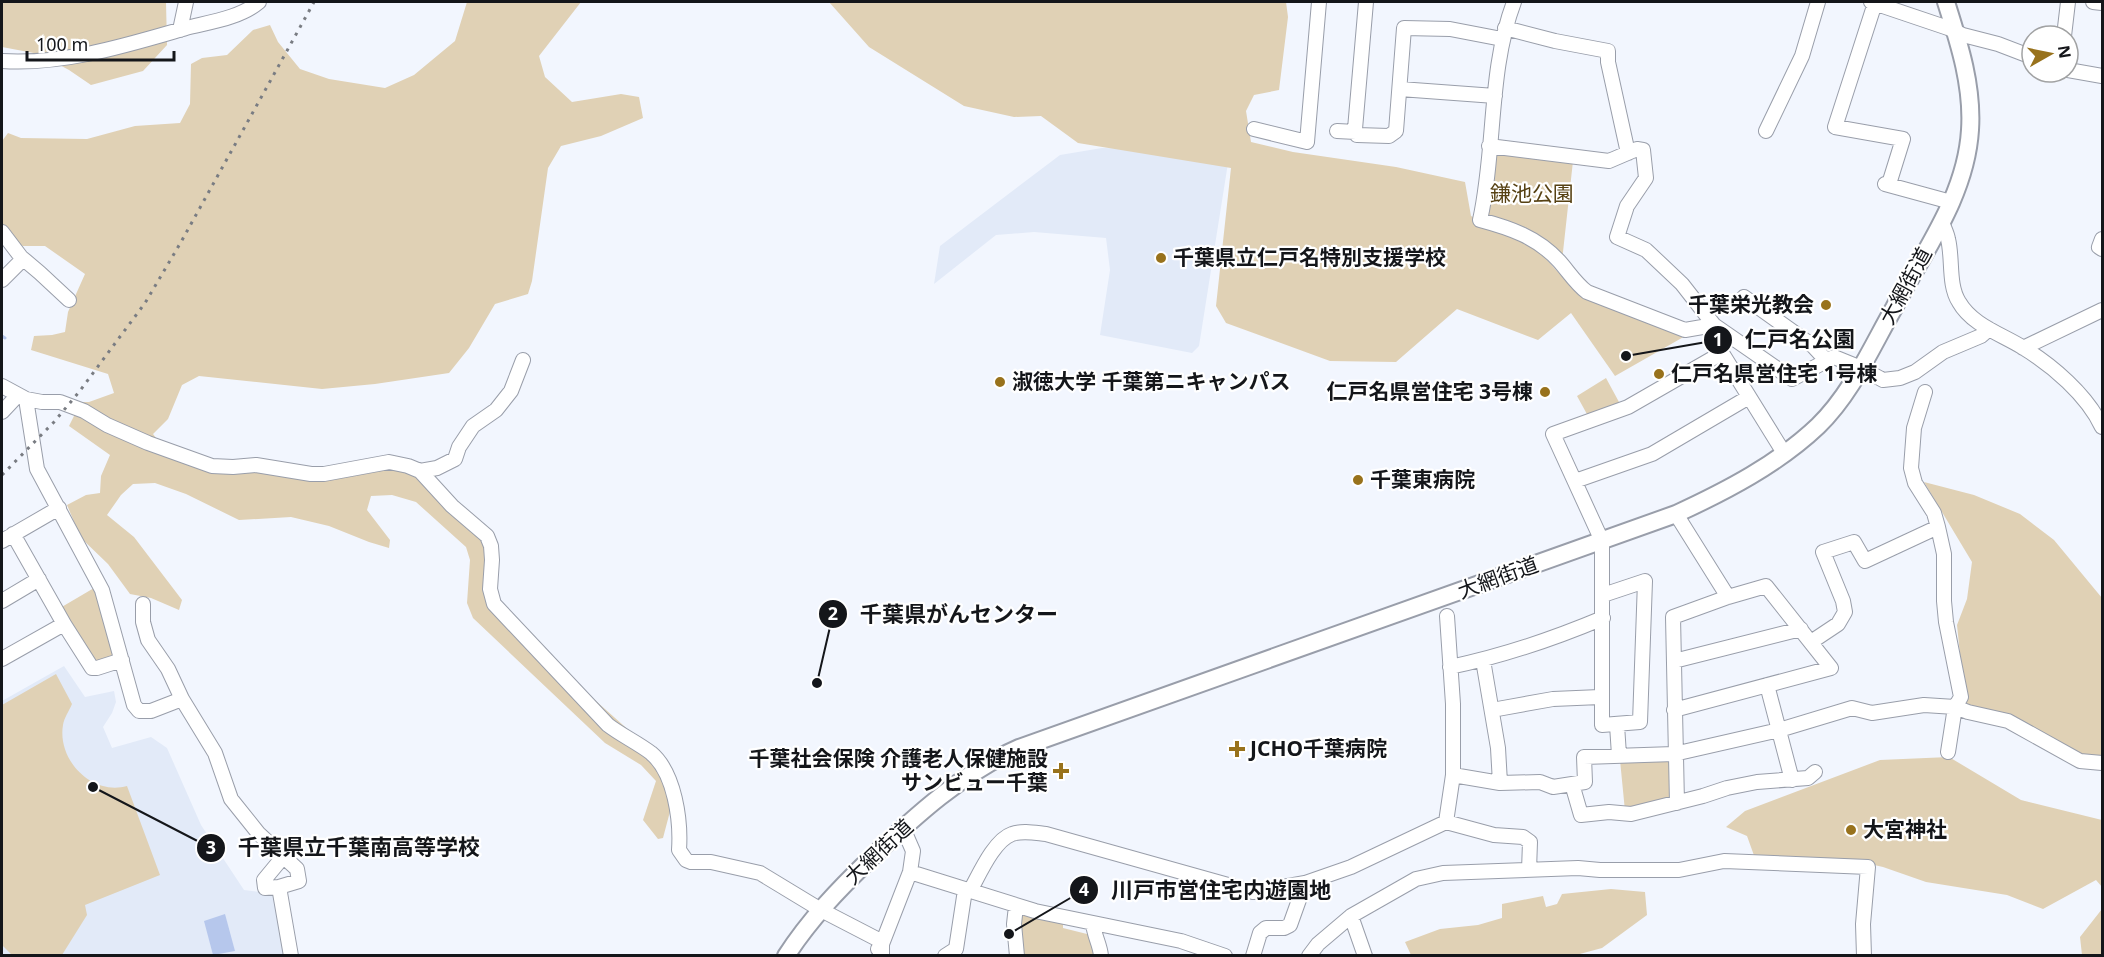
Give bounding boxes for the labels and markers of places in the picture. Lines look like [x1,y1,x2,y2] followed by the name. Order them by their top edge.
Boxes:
[1173,243,1446,271] place label: 千葉県立仁戸名特別支援学校
[1154,251,1168,265] marker: 千葉県立仁戸名特別支援学校
[1688,290,1814,318] place label: 千葉栄光教会
[1819,298,1833,312] marker: 千葉栄光教会
[1703,320,1867,360] callout: 仁戸名公園
[1671,359,1877,387] place label: 仁戸名県営住宅 1号棟
[1012,367,1290,395] place label: 淑徳大学 千葉第ニキャンパス
[1652,367,1666,381] marker: 仁戸名県営住宅 1号棟
[993,375,1007,389] marker: 淑徳大学 千葉第ニキャンパス
[1327,377,1533,405] place label: 仁戸名県営住宅 3号棟
[1538,385,1552,399] marker: 仁戸名県営住宅 3号棟
[1370,465,1475,493] place label: 千葉東病院
[1351,473,1365,487] marker: 千葉東病院
[818,594,1070,634] callout: 千葉県がんセンター
[1248,734,1387,762] place label: JCHO千葉病院
[1228,740,1246,758] marker: JCHO千葉病院
[749,744,1048,796] place label: 千葉社会保険 介護老人保健施設 サンビュー千葉
[1052,762,1070,780] marker: 千葉社会保険 介護老人保健施設 サンビュー千葉
[1863,815,1947,843] place label: 大宮神社
[1844,823,1858,837] marker: 大宮神社
[196,828,492,868] callout: 千葉県立千葉南高等学校
[1069,870,1343,910] callout: 川戸市営住宅内遊園地

